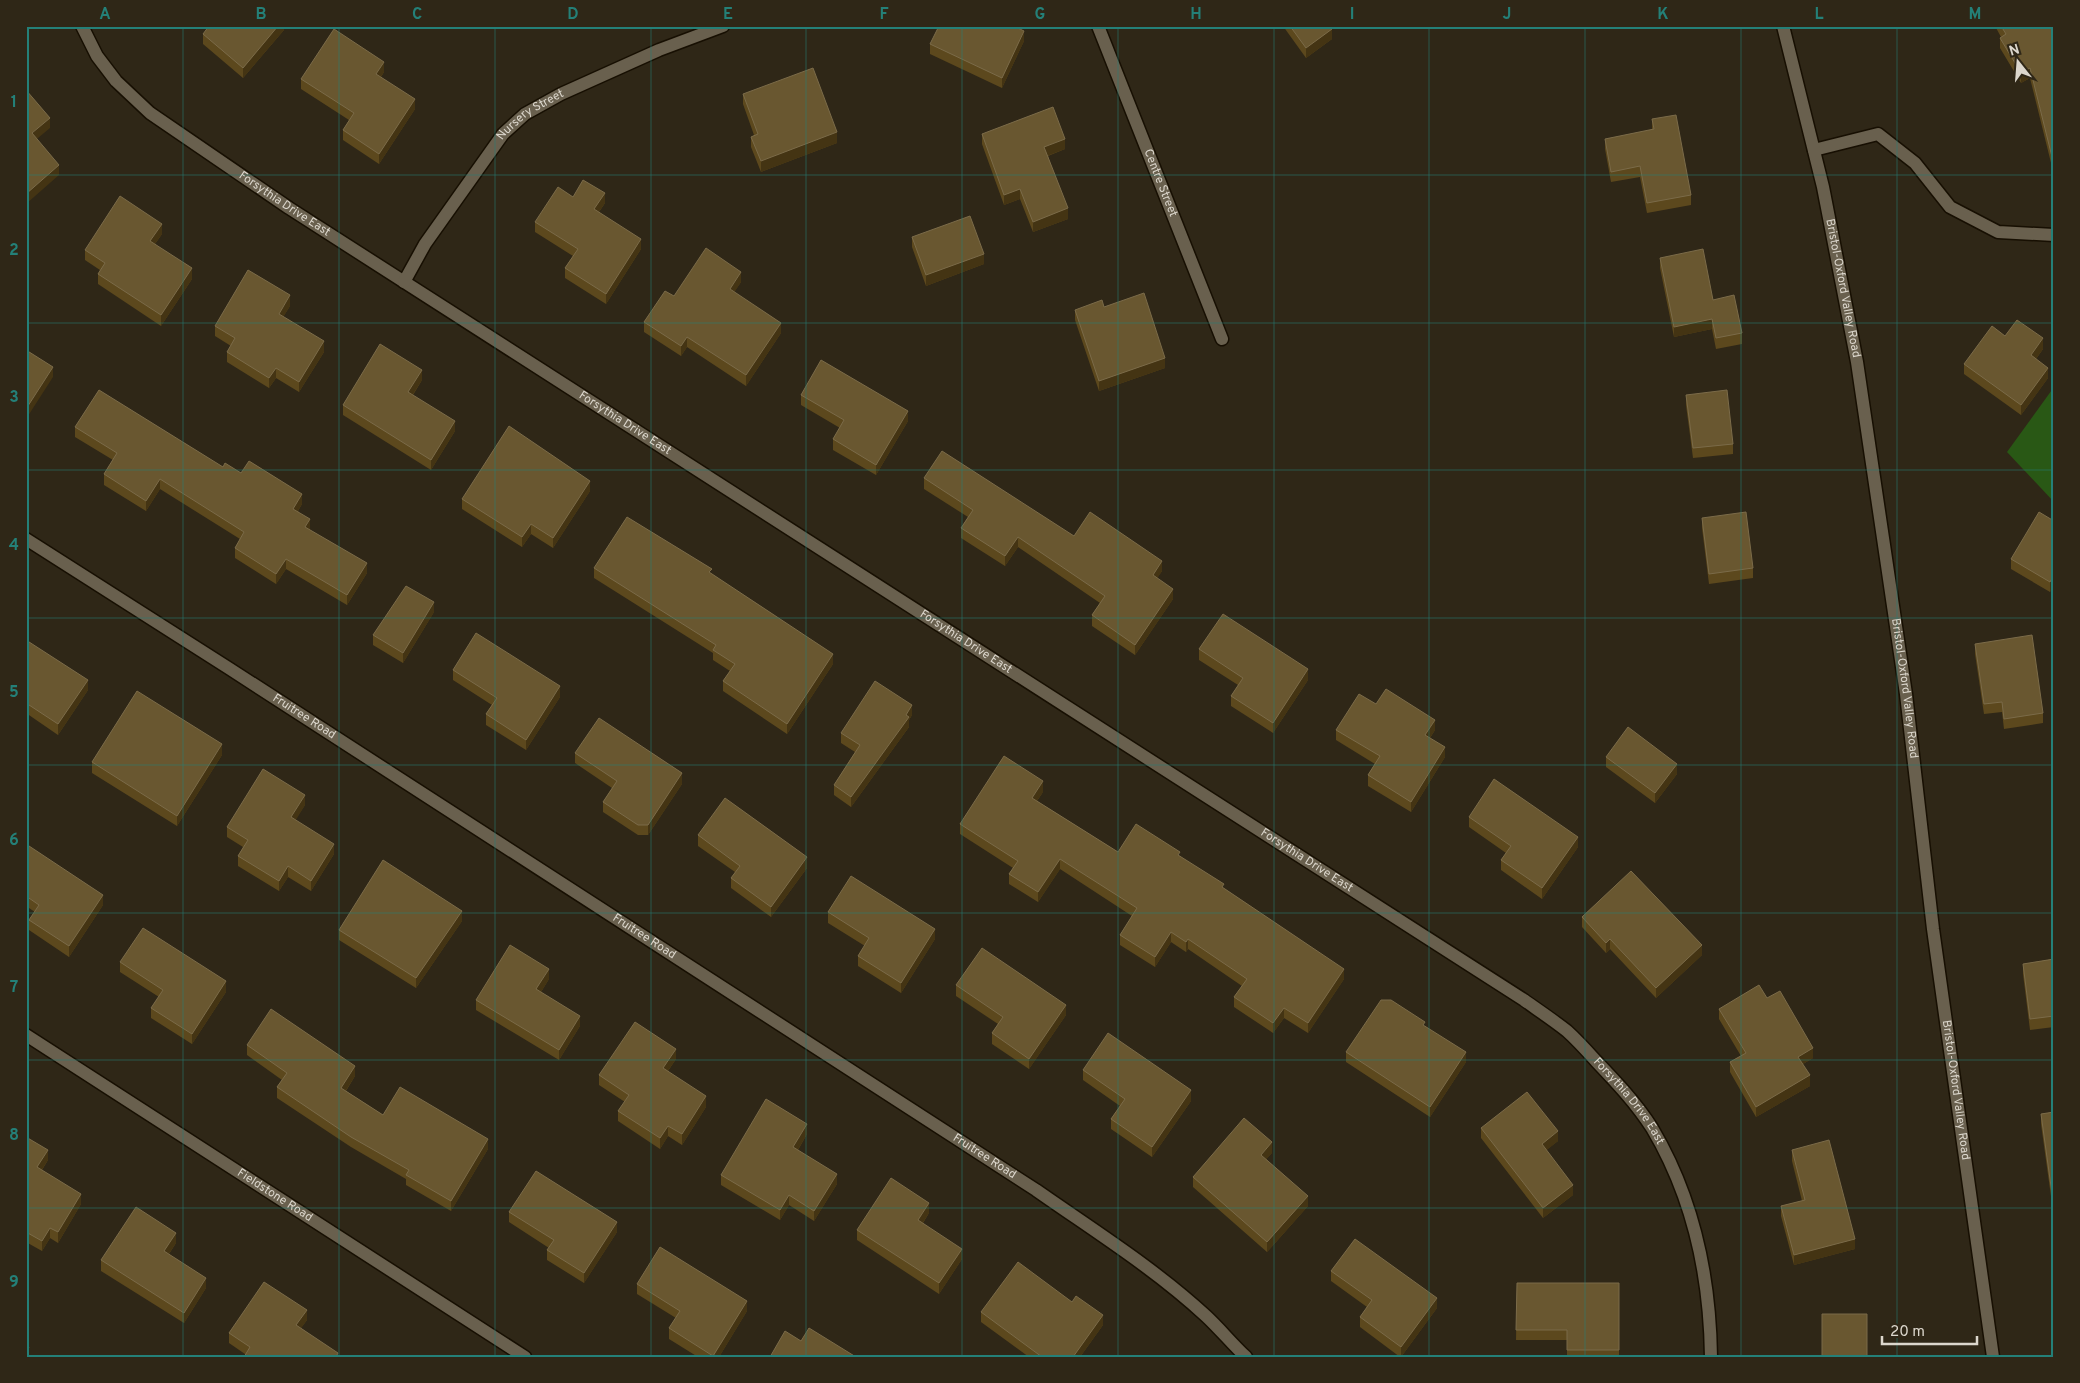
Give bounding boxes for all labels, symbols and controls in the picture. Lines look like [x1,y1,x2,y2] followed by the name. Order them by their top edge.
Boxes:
[99,5,111,25] text: A
[255,5,267,25] text: B
[412,5,422,25] text: C
[567,5,579,25] text: D
[723,5,733,25] text: E
[879,5,889,25] text: F
[1035,5,1045,25] text: G
[1190,5,1202,25] text: H
[1350,5,1354,25] text: I
[1503,5,1511,25] text: J
[1657,5,1669,25] text: K
[1814,5,1824,25] text: L
[1969,5,1981,25] text: M
[1992,38,2042,88] north arrow
[2007,41,2022,61] text: N
[493,86,566,143] street label: Nursery Street
[11,93,17,113] text: 1
[1140,147,1181,219] street label: Centre Street
[235,168,333,240] street label: Forsythia Drive East
[1821,217,1864,359] street label: Bristol-Oxford Valley Road
[9,241,19,261] text: 2
[9,388,19,408] text: 3
[576,388,674,459] street label: Forsythia Drive East
[9,536,19,556] text: 4
[916,606,1015,678] street label: Forsythia Drive East
[1887,617,1921,759] street label: Bristol-Oxford Valley Road
[9,683,19,703] text: 5
[269,690,339,743] street label: Fruitree Road
[1257,825,1356,896] street label: Forsythia Drive East
[9,831,19,851] text: 6
[609,910,679,963] street label: Fruitree Road
[10,978,18,998] text: 7
[1938,1019,1973,1161] street label: Bristol-Oxford Valley Road
[1589,1054,1668,1148] street label: Forsythia Drive East
[9,1126,19,1146] text: 8
[949,1130,1019,1183] street label: Fruitree Road
[234,1165,316,1226] street label: Fieldstone Road
[9,1273,19,1293] text: 9
[1882,1313,1978,1345] scale bar
[1890,1323,1925,1342] text: 20 m

